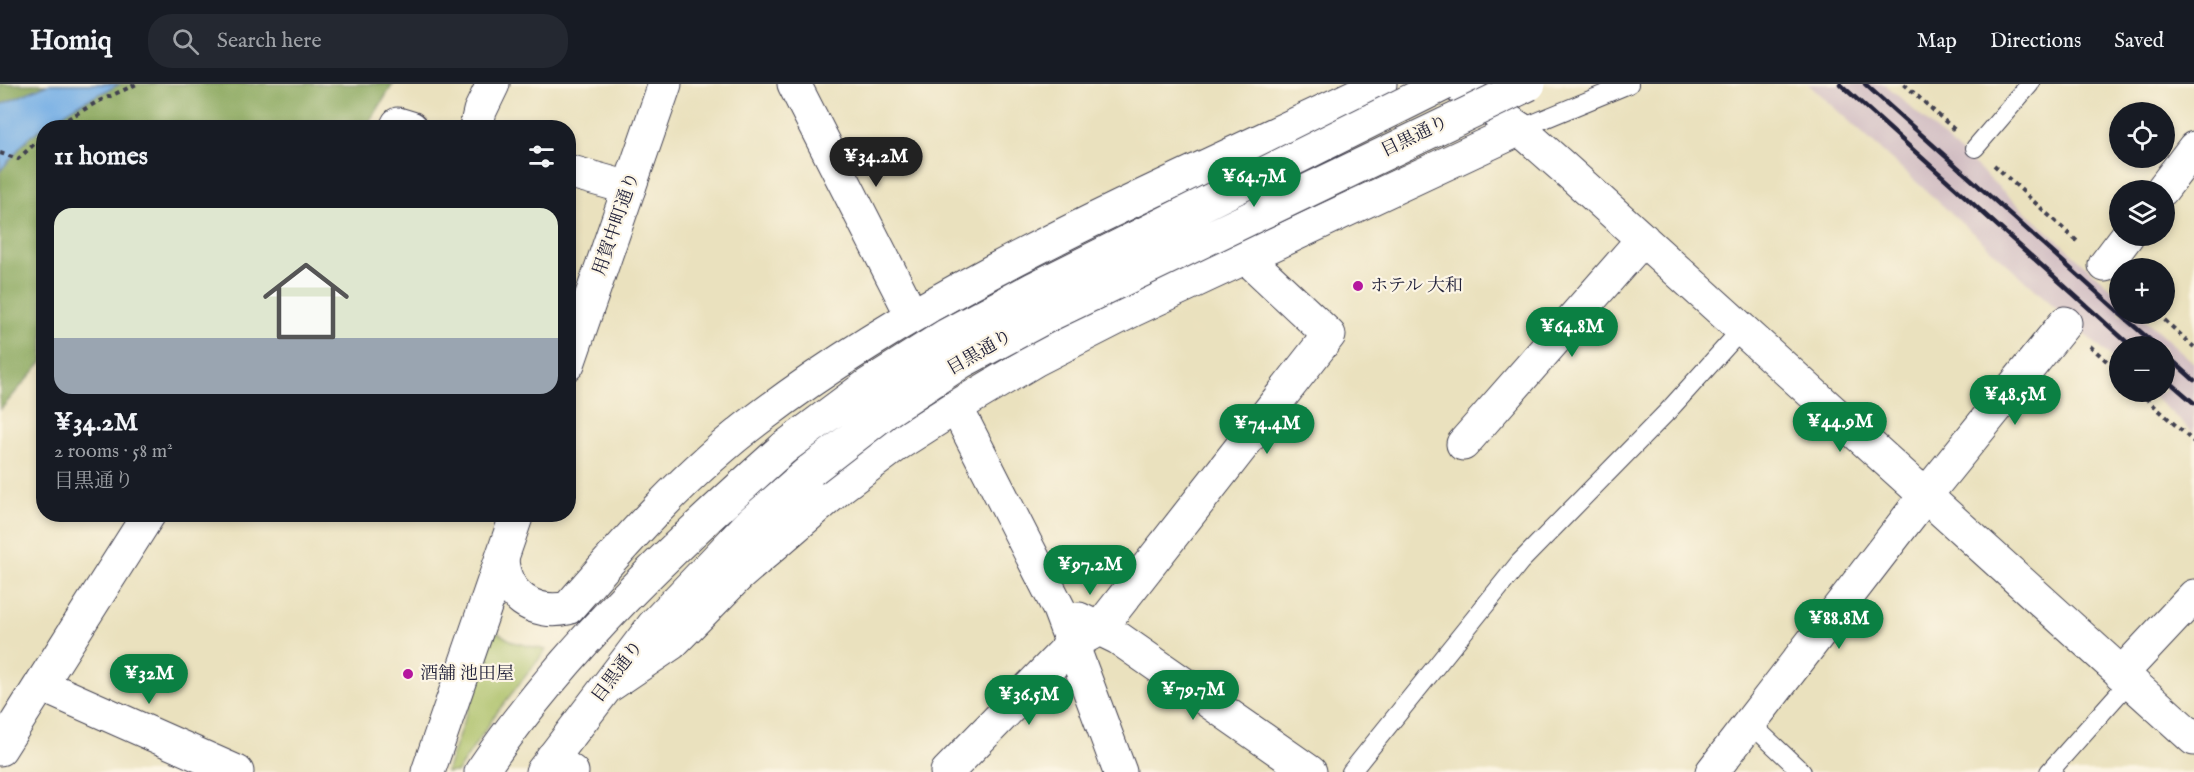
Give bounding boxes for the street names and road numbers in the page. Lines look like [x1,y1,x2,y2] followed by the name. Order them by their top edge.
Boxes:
[1378,111,1452,163] street label: 目黒通り
[589,169,645,279] street label: 用賀中町通り
[943,325,1017,381] street label: 目黒通り
[587,636,649,708] street label: 目黒通り

